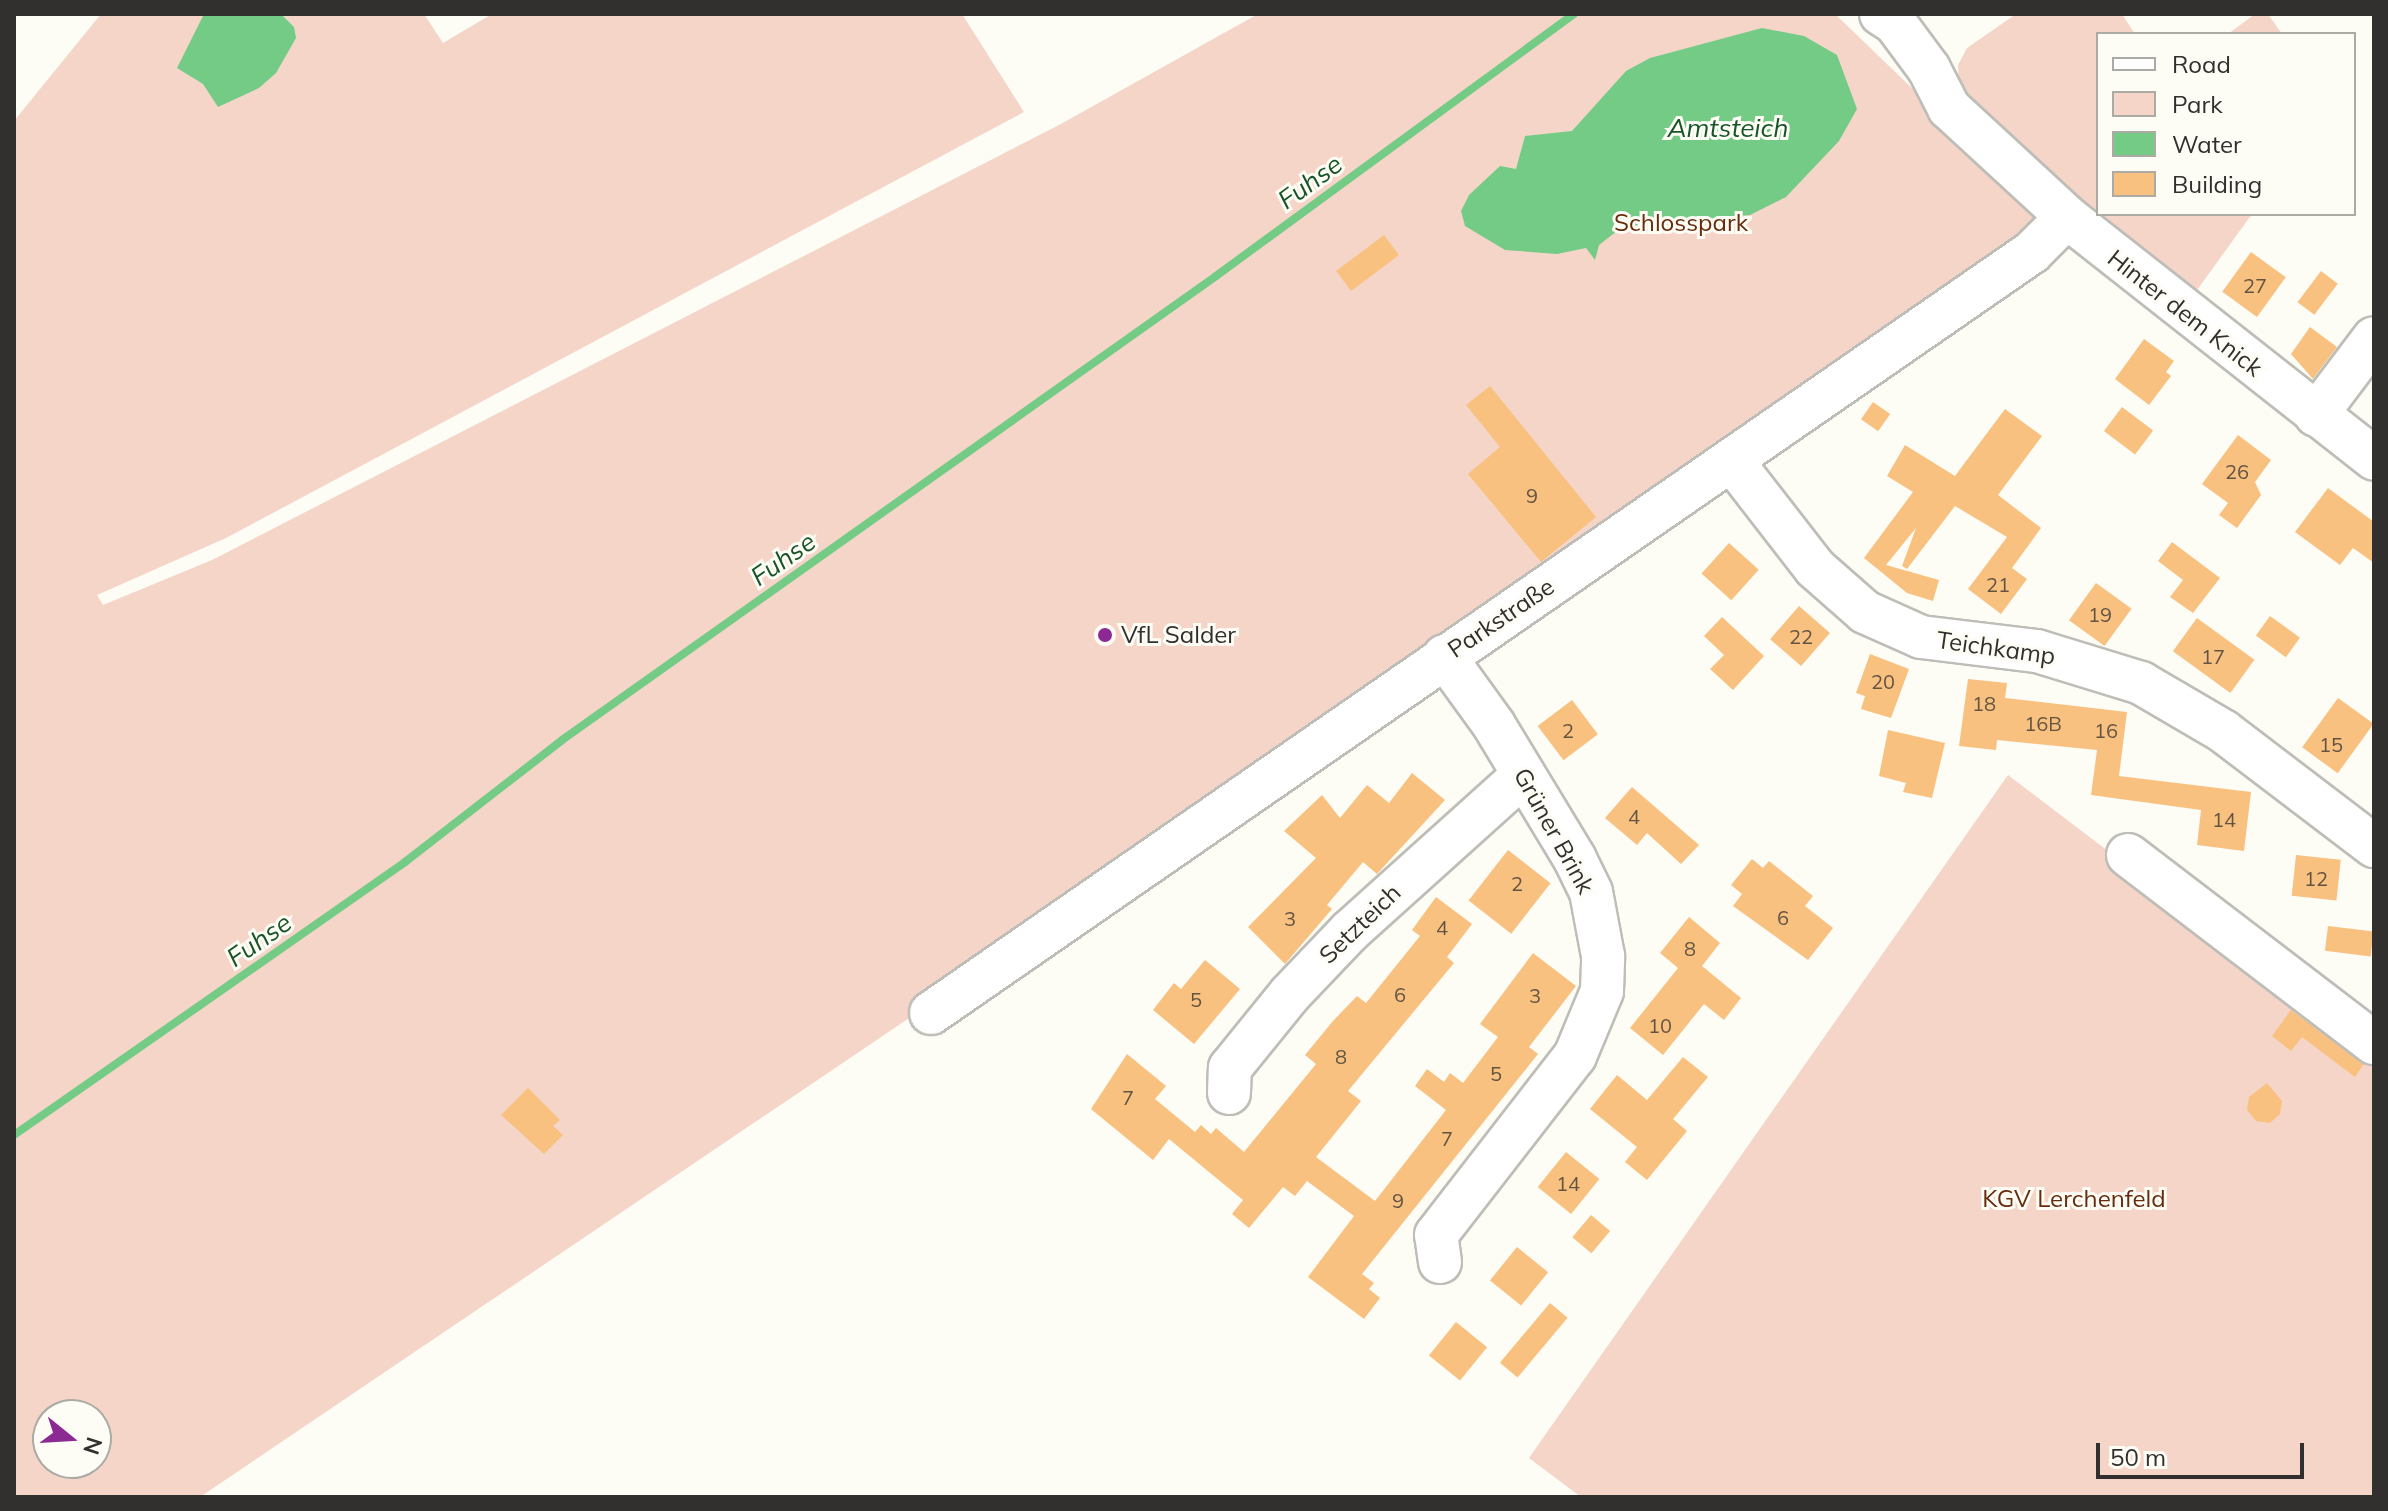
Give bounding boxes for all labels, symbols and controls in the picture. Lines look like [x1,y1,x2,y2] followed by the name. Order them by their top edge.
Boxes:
[2096,32,2356,216] legend
[2172,49,2231,79] text: Road
[2172,89,2223,119] text: Park
[1667,112,1789,144] water label: Amtsteich
[2172,129,2242,159] text: Water
[1272,148,1348,216] water label: Fuhse
[2172,169,2262,199] text: Building
[1614,209,1748,237] park label: Schlosspark
[2102,244,2268,382] street label: Hinter dem Knick
[2243,273,2267,297] house number: 27
[2225,459,2249,483] house number: 26
[1526,483,1538,507] house number: 9
[745,526,821,592] water label: Fuhse
[1442,572,1560,664] street label: Parkstraße
[1986,572,2010,596] house number: 21
[2088,602,2112,626] house number: 19
[1121,621,1236,649] place label: VfL Salder
[1789,624,1813,648] house number: 22
[1935,625,2057,671] street label: Teichkamp
[1096,626,1114,644] marker: VfL Salder
[2201,644,2225,668] house number: 17
[1871,669,1895,693] house number: 20
[1972,691,1996,715] house number: 18
[2024,711,2062,735] house number: 16B
[1562,718,1574,742] house number: 2
[2094,718,2118,742] house number: 16
[2319,732,2343,756] house number: 15
[1508,763,1600,899] street label: Grüner Brink
[1628,804,1640,828] house number: 4
[2212,807,2236,831] house number: 14
[2304,866,2328,890] house number: 12
[1511,871,1523,895] house number: 2
[1313,878,1407,970] street label: Setzteich
[1777,905,1789,929] house number: 6
[1284,906,1296,930] house number: 3
[221,907,297,973] water label: Fuhse
[1436,915,1448,939] house number: 4
[1684,936,1696,960] house number: 8
[1394,982,1406,1006] house number: 6
[1529,983,1541,1007] house number: 3
[1190,987,1202,1011] house number: 5
[1648,1013,1672,1037] house number: 10
[1335,1044,1347,1068] house number: 8
[1490,1061,1502,1085] house number: 5
[1122,1085,1134,1109] house number: 7
[1441,1126,1453,1150] house number: 7
[1556,1171,1580,1195] house number: 14
[1982,1185,2166,1213] park label: KGV Lerchenfeld
[1392,1188,1404,1212] house number: 9
[32,1399,112,1479] north arrow
[2100,1427,2308,1477] scale bar
[77,1434,109,1458] text: N
[2110,1442,2166,1472] text: 50 m

